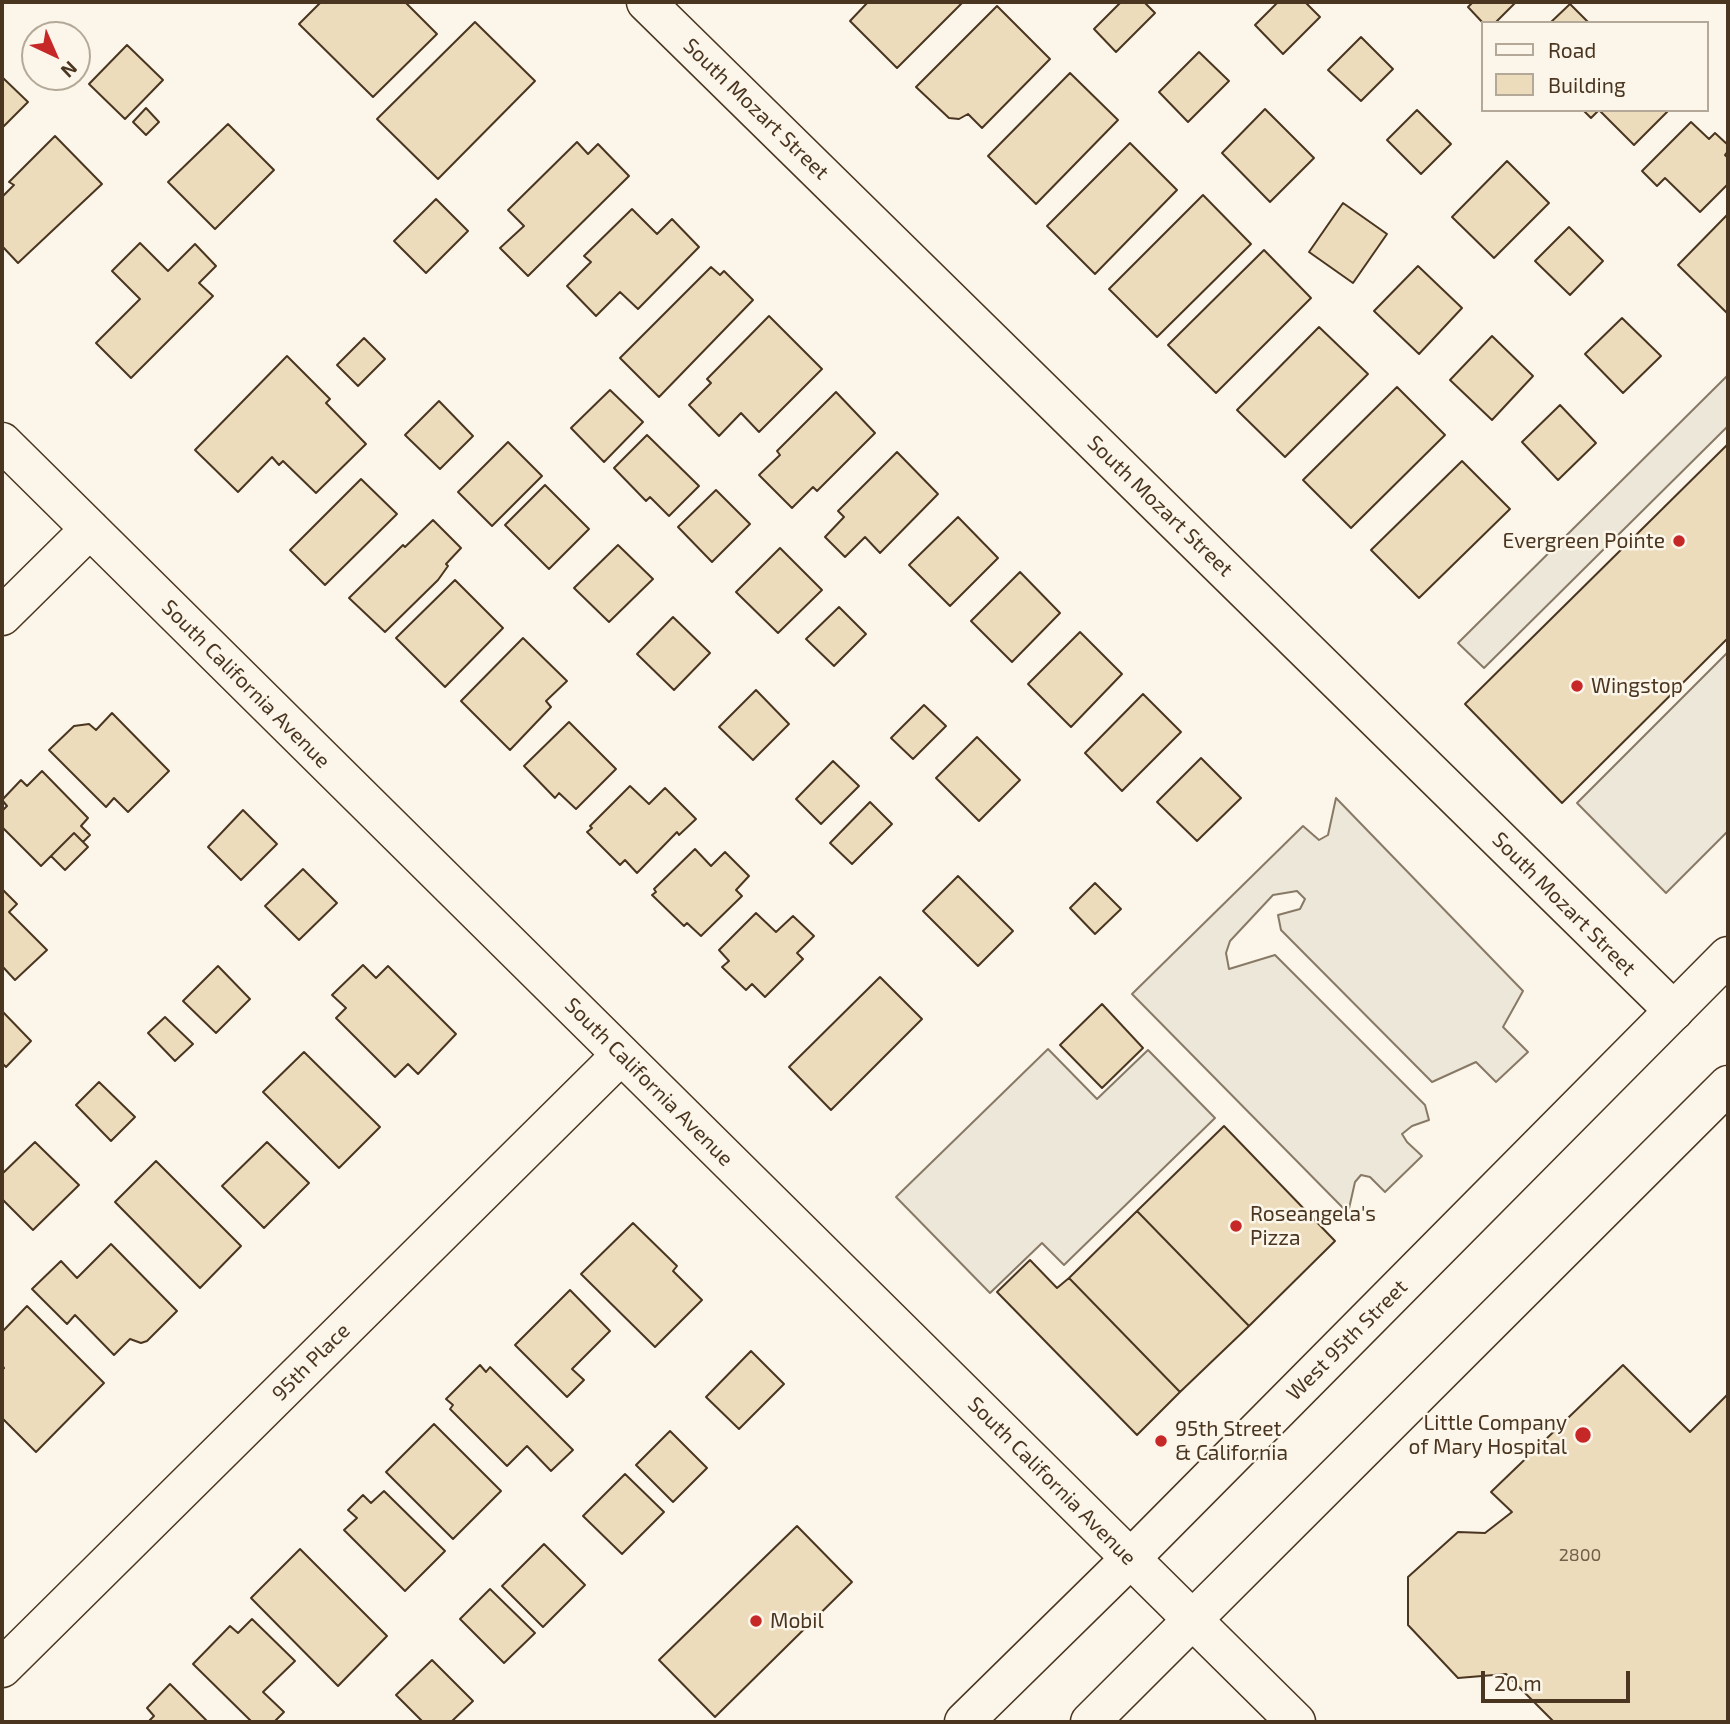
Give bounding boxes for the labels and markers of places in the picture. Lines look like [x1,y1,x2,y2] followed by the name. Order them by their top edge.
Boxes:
[1502,528,1665,554] place label: Evergreen Pointe
[1671,533,1687,549] marker: Evergreen Pointe
[1591,673,1683,699] place label: Wingstop
[1569,678,1585,694] marker: Wingstop
[1250,1201,1376,1251] place label: Roseangela's Pizza
[1228,1218,1244,1234] marker: Roseangela's Pizza
[1408,1410,1567,1460] place label: Little Company of Mary Hospital
[1175,1416,1288,1466] place label: 95th Street & California
[1573,1425,1593,1445] marker: Little Company of Mary Hospital
[1153,1433,1169,1449] marker: 95th Street & California
[770,1608,824,1634] place label: Mobil
[748,1613,764,1629] marker: Mobil

